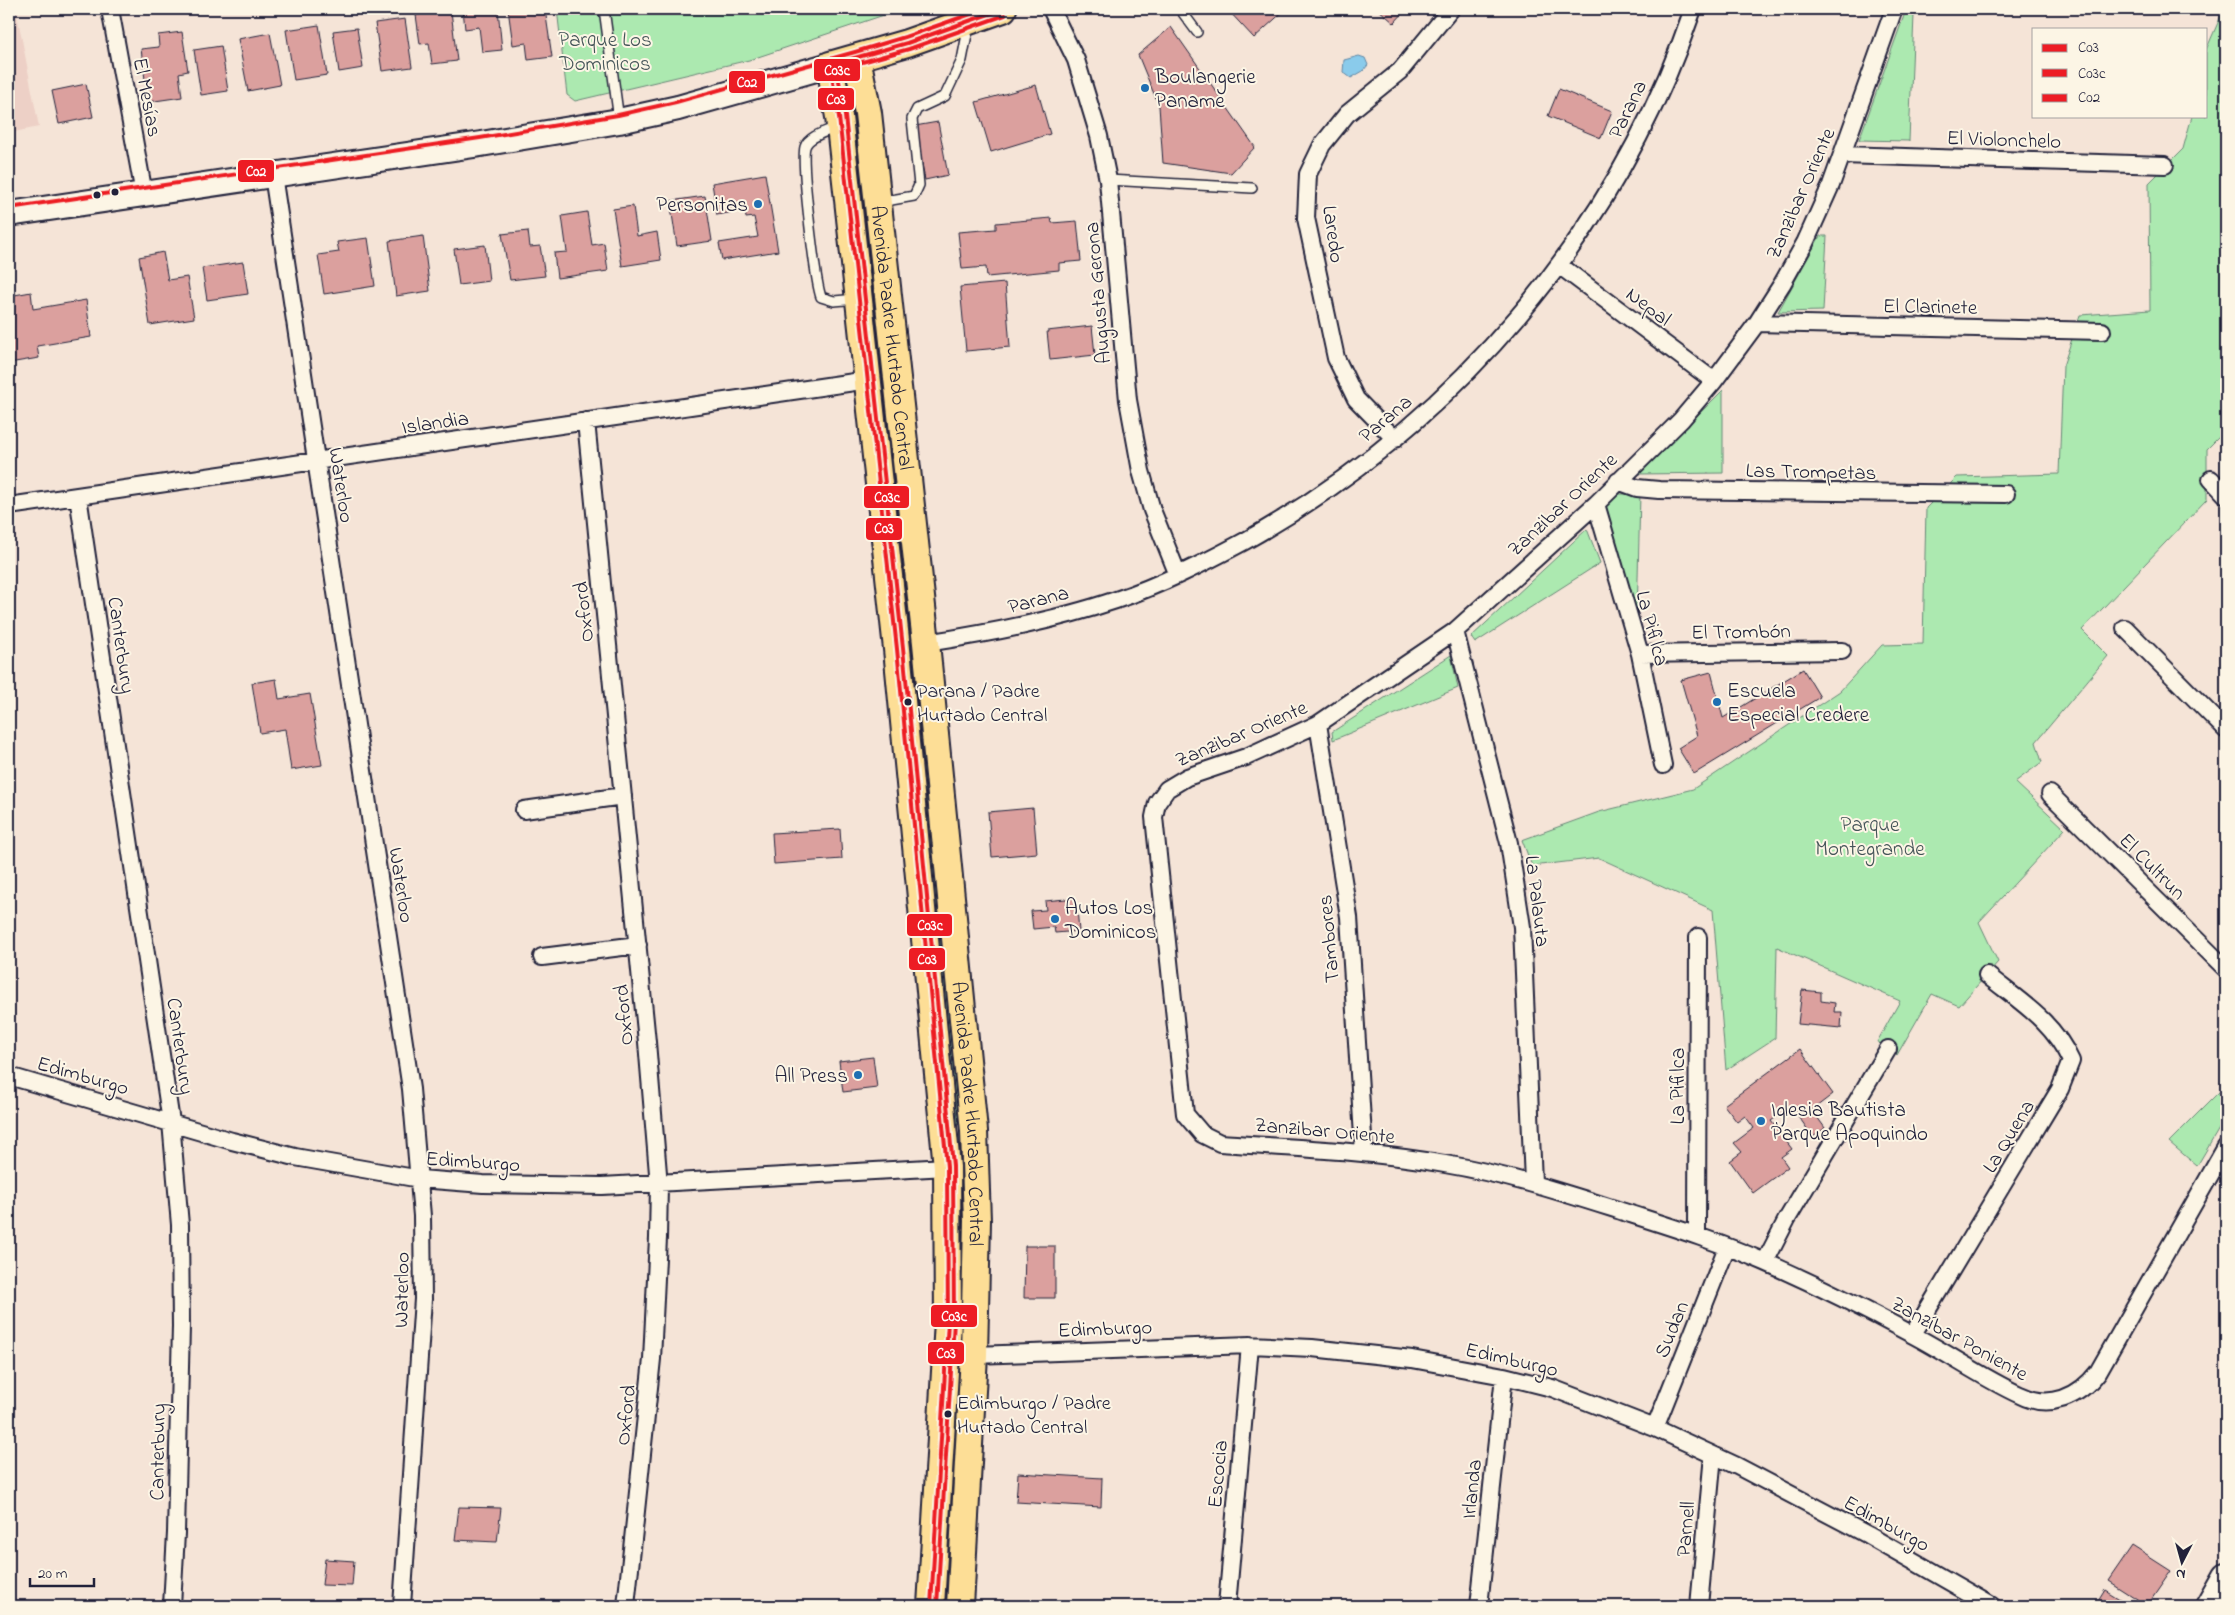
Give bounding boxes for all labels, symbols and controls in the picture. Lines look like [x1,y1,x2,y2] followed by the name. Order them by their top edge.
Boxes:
[558,26,652,80] park label: Parque Los Dominicos
[2032,28,2208,118] legend
[2078,37,2099,59] text: C03
[124,55,168,140] street label: El Mesías
[813,58,861,82] line badge: C03c
[824,61,851,82] text: C03c
[1154,63,1256,117] place label: Boulangerie Paname
[2078,63,2106,85] text: C03c
[728,70,766,94] line badge: C02
[737,73,757,94] text: C02
[1602,76,1656,144] street label: Parana
[1139,82,1151,94] marker: Boulangerie Paname
[817,87,855,111] line badge: C03
[2078,87,2101,109] text: C02
[826,90,846,111] text: C03
[1760,123,1844,264] street label: Zanzibar Oriente
[1946,124,2062,158] street label: El Violonchelo
[237,159,275,183] line badge: C02
[246,162,266,183] text: C02
[110,187,120,197] unlabelled marker
[92,190,102,200] unlabelled marker
[656,191,748,221] place label: Personitas
[752,198,764,210] marker: Personitas
[861,204,920,471] street label: Avenida Padre Hurtado Central
[1313,204,1351,265] street label: Laredo
[1078,220,1122,365] street label: Augusta Gerona
[1619,281,1677,335] street label: Nepal
[1882,292,1978,324] street label: El Clarinete
[1353,388,1420,451] street label: Parana
[400,404,471,444] street label: Islandia
[319,445,361,525] street label: Waterloo
[1502,446,1625,564] street label: Zanzibar Oriente
[1745,457,1877,489] street label: Las Trompetas
[863,485,910,509] line badge: C03c
[874,488,901,509] text: C03c
[865,517,903,541] line badge: C03
[874,519,894,540] text: C03
[1005,579,1072,623] street label: Parana
[567,580,603,644] street label: Oxford
[1627,588,1675,669] street label: La Pifilca
[96,595,142,696] street label: Canterbury
[1691,617,1791,649] street label: El Trombón
[1727,677,1870,731] place label: Escuela Especial Credere
[917,678,1047,731] place label: Parana / Padre Hurtado Central
[1171,693,1313,776] street label: Zanzibar Oriente
[1711,696,1723,708] marker: Escuela Especial Credere
[903,697,913,707] marker: Parana / Padre Hurtado Central
[1815,811,1925,867] park label: Parque Montegrande
[2111,827,2192,908] street label: El Cultrun
[379,845,421,925] street label: Waterloo
[1516,854,1556,949] street label: La Palauta
[1064,894,1156,948] place label: Autos Los Dominicos
[1311,894,1349,984] street label: Tambores
[906,913,953,937] line badge: C03c
[1049,913,1061,925] marker: Autos Los Dominicos
[917,916,944,937] text: C03c
[908,947,946,971] line badge: C03
[917,950,937,971] text: C03
[942,980,990,1246] street label: Avenida Padre Hurtado Central
[607,983,643,1046] street label: Oxford
[155,996,201,1097] street label: Canterbury
[1664,1048,1694,1124] street label: La Pifilca
[32,1049,132,1106] street label: Edimburgo
[775,1062,848,1092] place label: All Press
[852,1069,864,1081] marker: All Press
[1976,1095,2043,1179] street label: La Quena
[1771,1096,1928,1150] place label: Iglesia Bautista Parque Apoquindo
[1253,1111,1397,1153] street label: Zanzibar Oriente
[1755,1115,1767,1127] marker: Iglesia Bautista Parque Apoquindo
[425,1145,521,1183] street label: Edimburgo
[387,1252,419,1328] street label: Waterloo
[1885,1290,2034,1390] street label: Zanzíbar Poniente
[1648,1297,1698,1363] street label: Sudan
[930,1304,978,1328] line badge: C03c
[941,1307,968,1328] text: C03c
[1057,1313,1153,1349] street label: Edimburgo
[1462,1336,1561,1388] street label: Edimburgo
[927,1341,965,1365] line badge: C03
[936,1344,956,1365] text: C03
[609,1383,645,1447] street label: Oxford
[957,1390,1111,1443] place label: Edimburgo / Padre Hurtado Central
[143,1403,177,1501] street label: Canterbury
[943,1409,953,1419] marker: Edimburgo / Padre Hurtado Central
[1201,1439,1237,1509] street label: Escocia
[1455,1458,1491,1521] street label: Irlanda
[1836,1489,1935,1563] street label: Edimburgo
[1670,1500,1704,1558] street label: Parnell
[2158,1538,2208,1588] north arrow
[30,1555,94,1587] scale bar
[38,1563,68,1585] text: 20 m
[2175,1563,2187,1584] text: N

